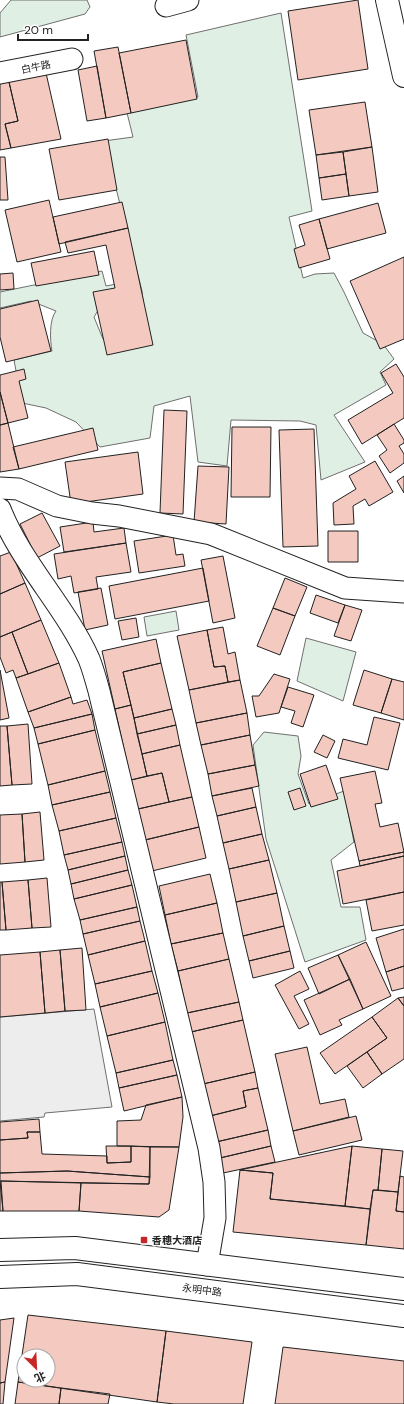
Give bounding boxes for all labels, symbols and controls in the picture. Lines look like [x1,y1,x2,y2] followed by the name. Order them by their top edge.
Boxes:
[18,16,88,42] scale bar
[24,22,53,38] text: 20 m
[20,58,52,76] street label: 白牛路
[151,1234,202,1247] place label: 香穗大酒店
[139,1235,149,1245] marker: 香穗大酒店
[181,1281,223,1299] street label: 永明中路
[16,1348,56,1388] north arrow
[32,1369,48,1386] text: 北

